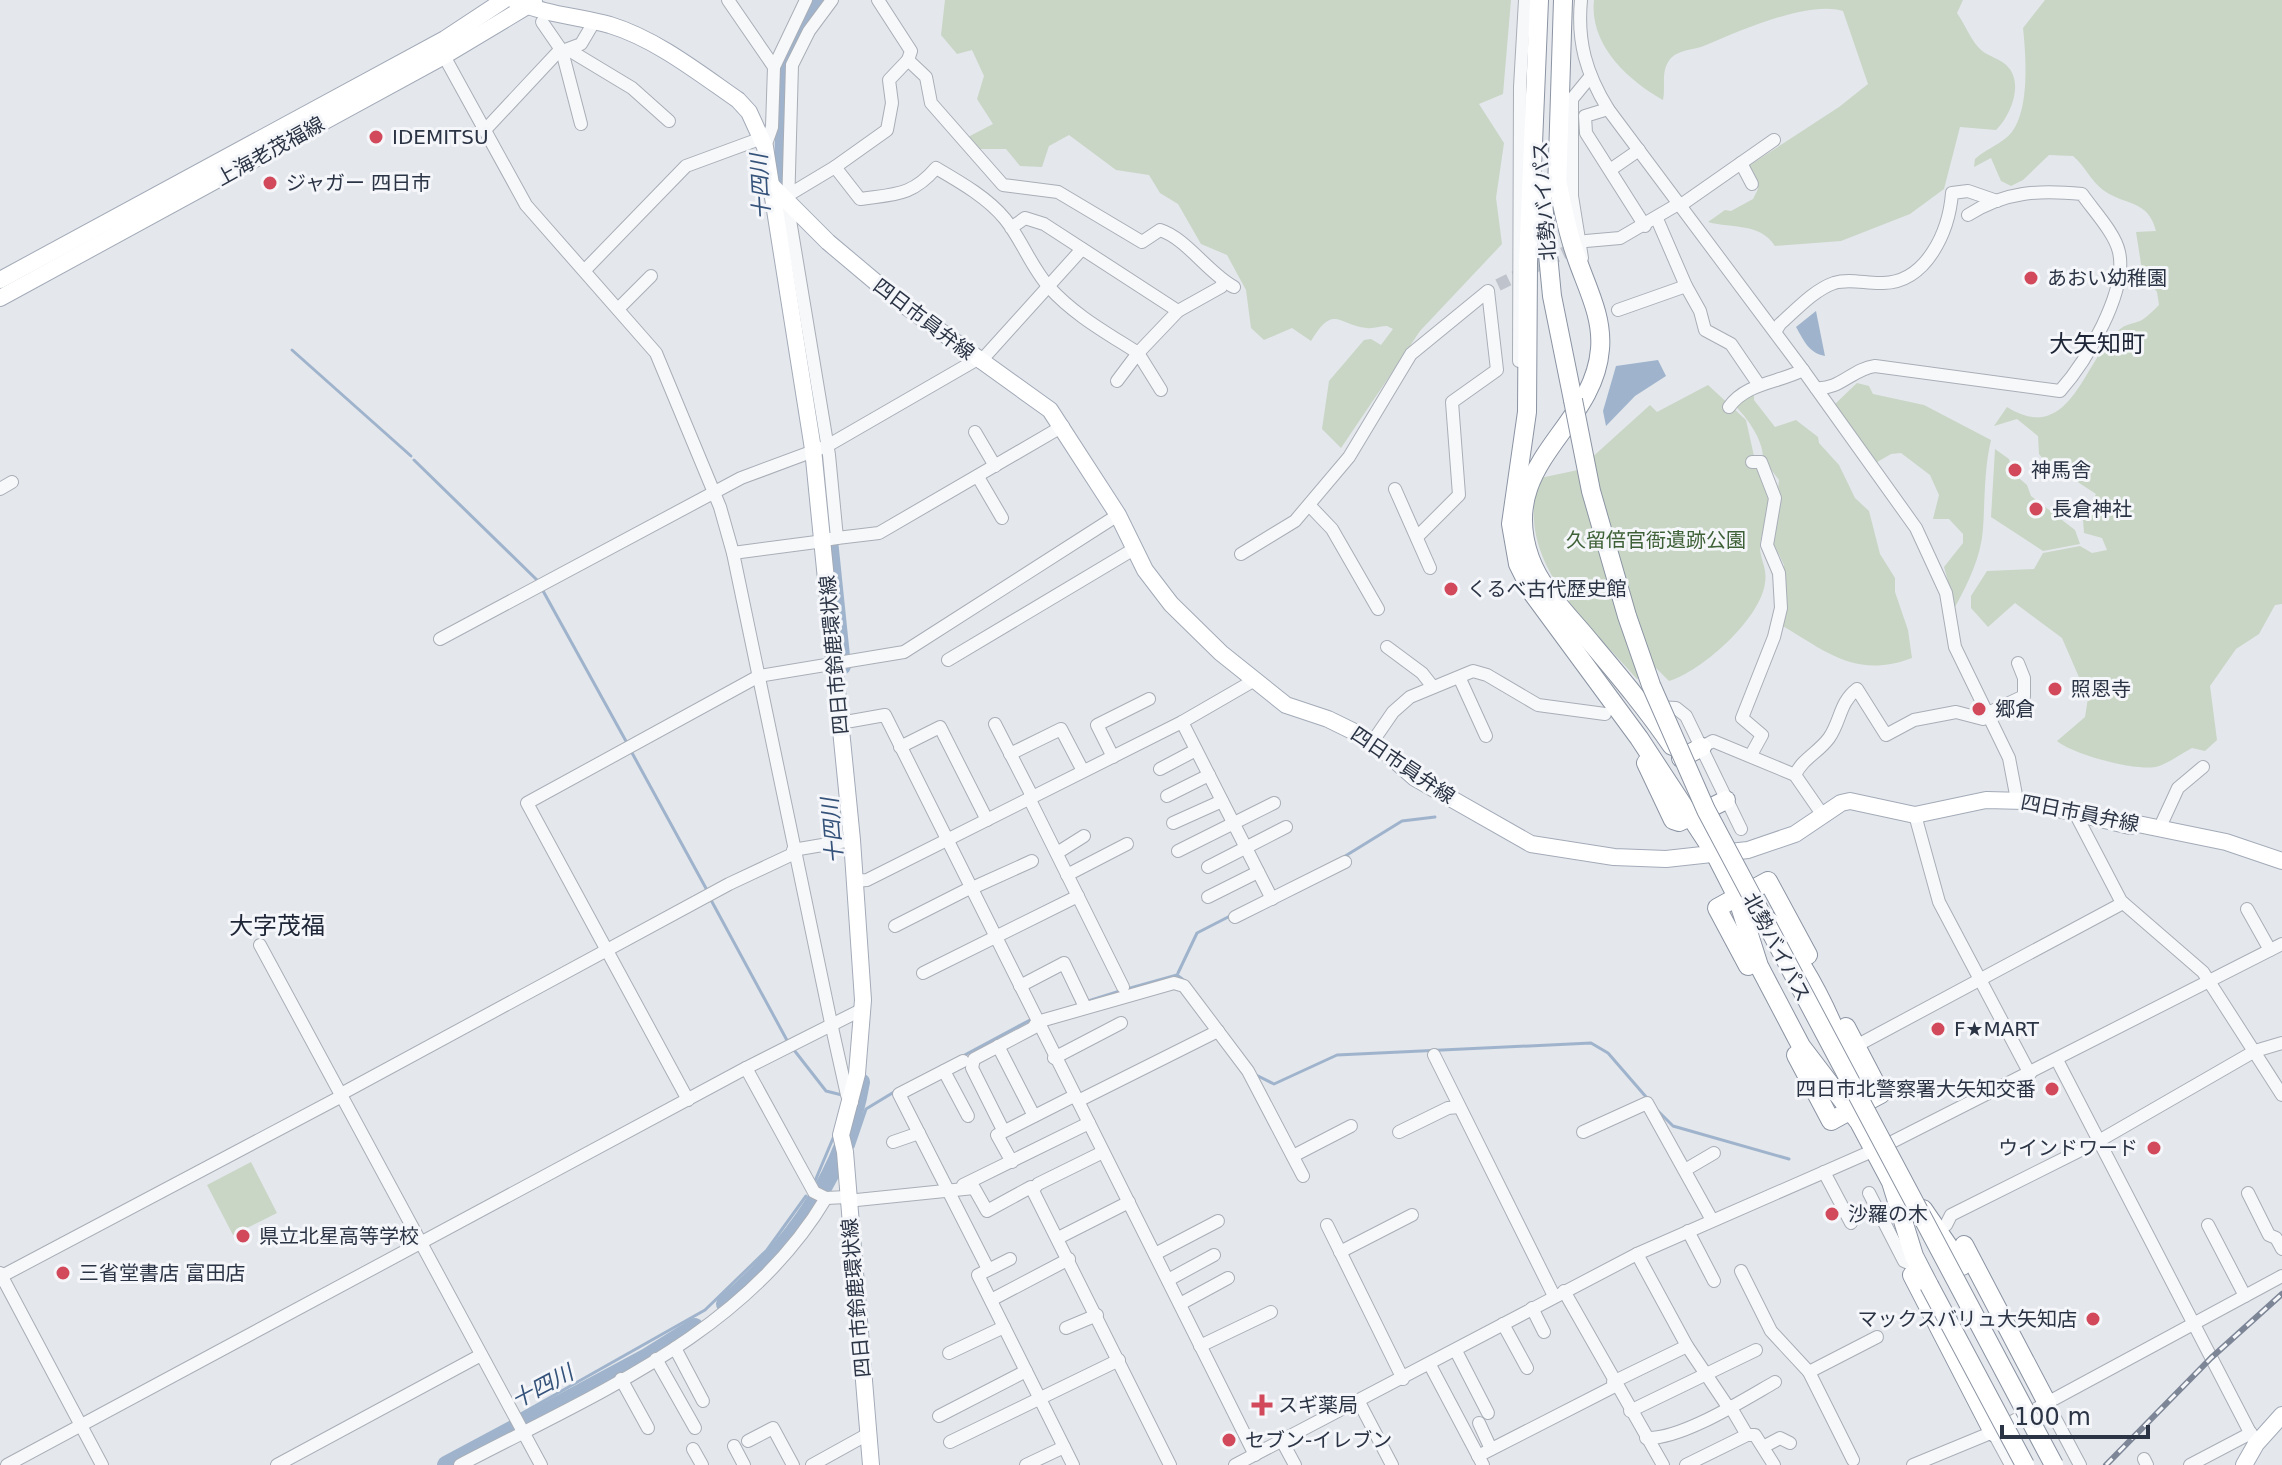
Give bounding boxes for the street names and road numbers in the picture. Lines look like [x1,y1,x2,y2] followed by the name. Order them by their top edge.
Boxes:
[212,111,328,191] street label: 上海老茂福線
[1528,141,1560,261] street label: 北勢バイパス
[869,273,979,365] street label: 四日市員弁線
[815,574,853,736] street label: 四日市鈴鹿環状線
[1347,721,1459,809] street label: 四日市員弁線
[2019,790,2141,836] street label: 四日市員弁線
[1738,889,1816,1005] street label: 北勢バイパス
[837,1217,875,1379] street label: 四日市鈴鹿環状線

